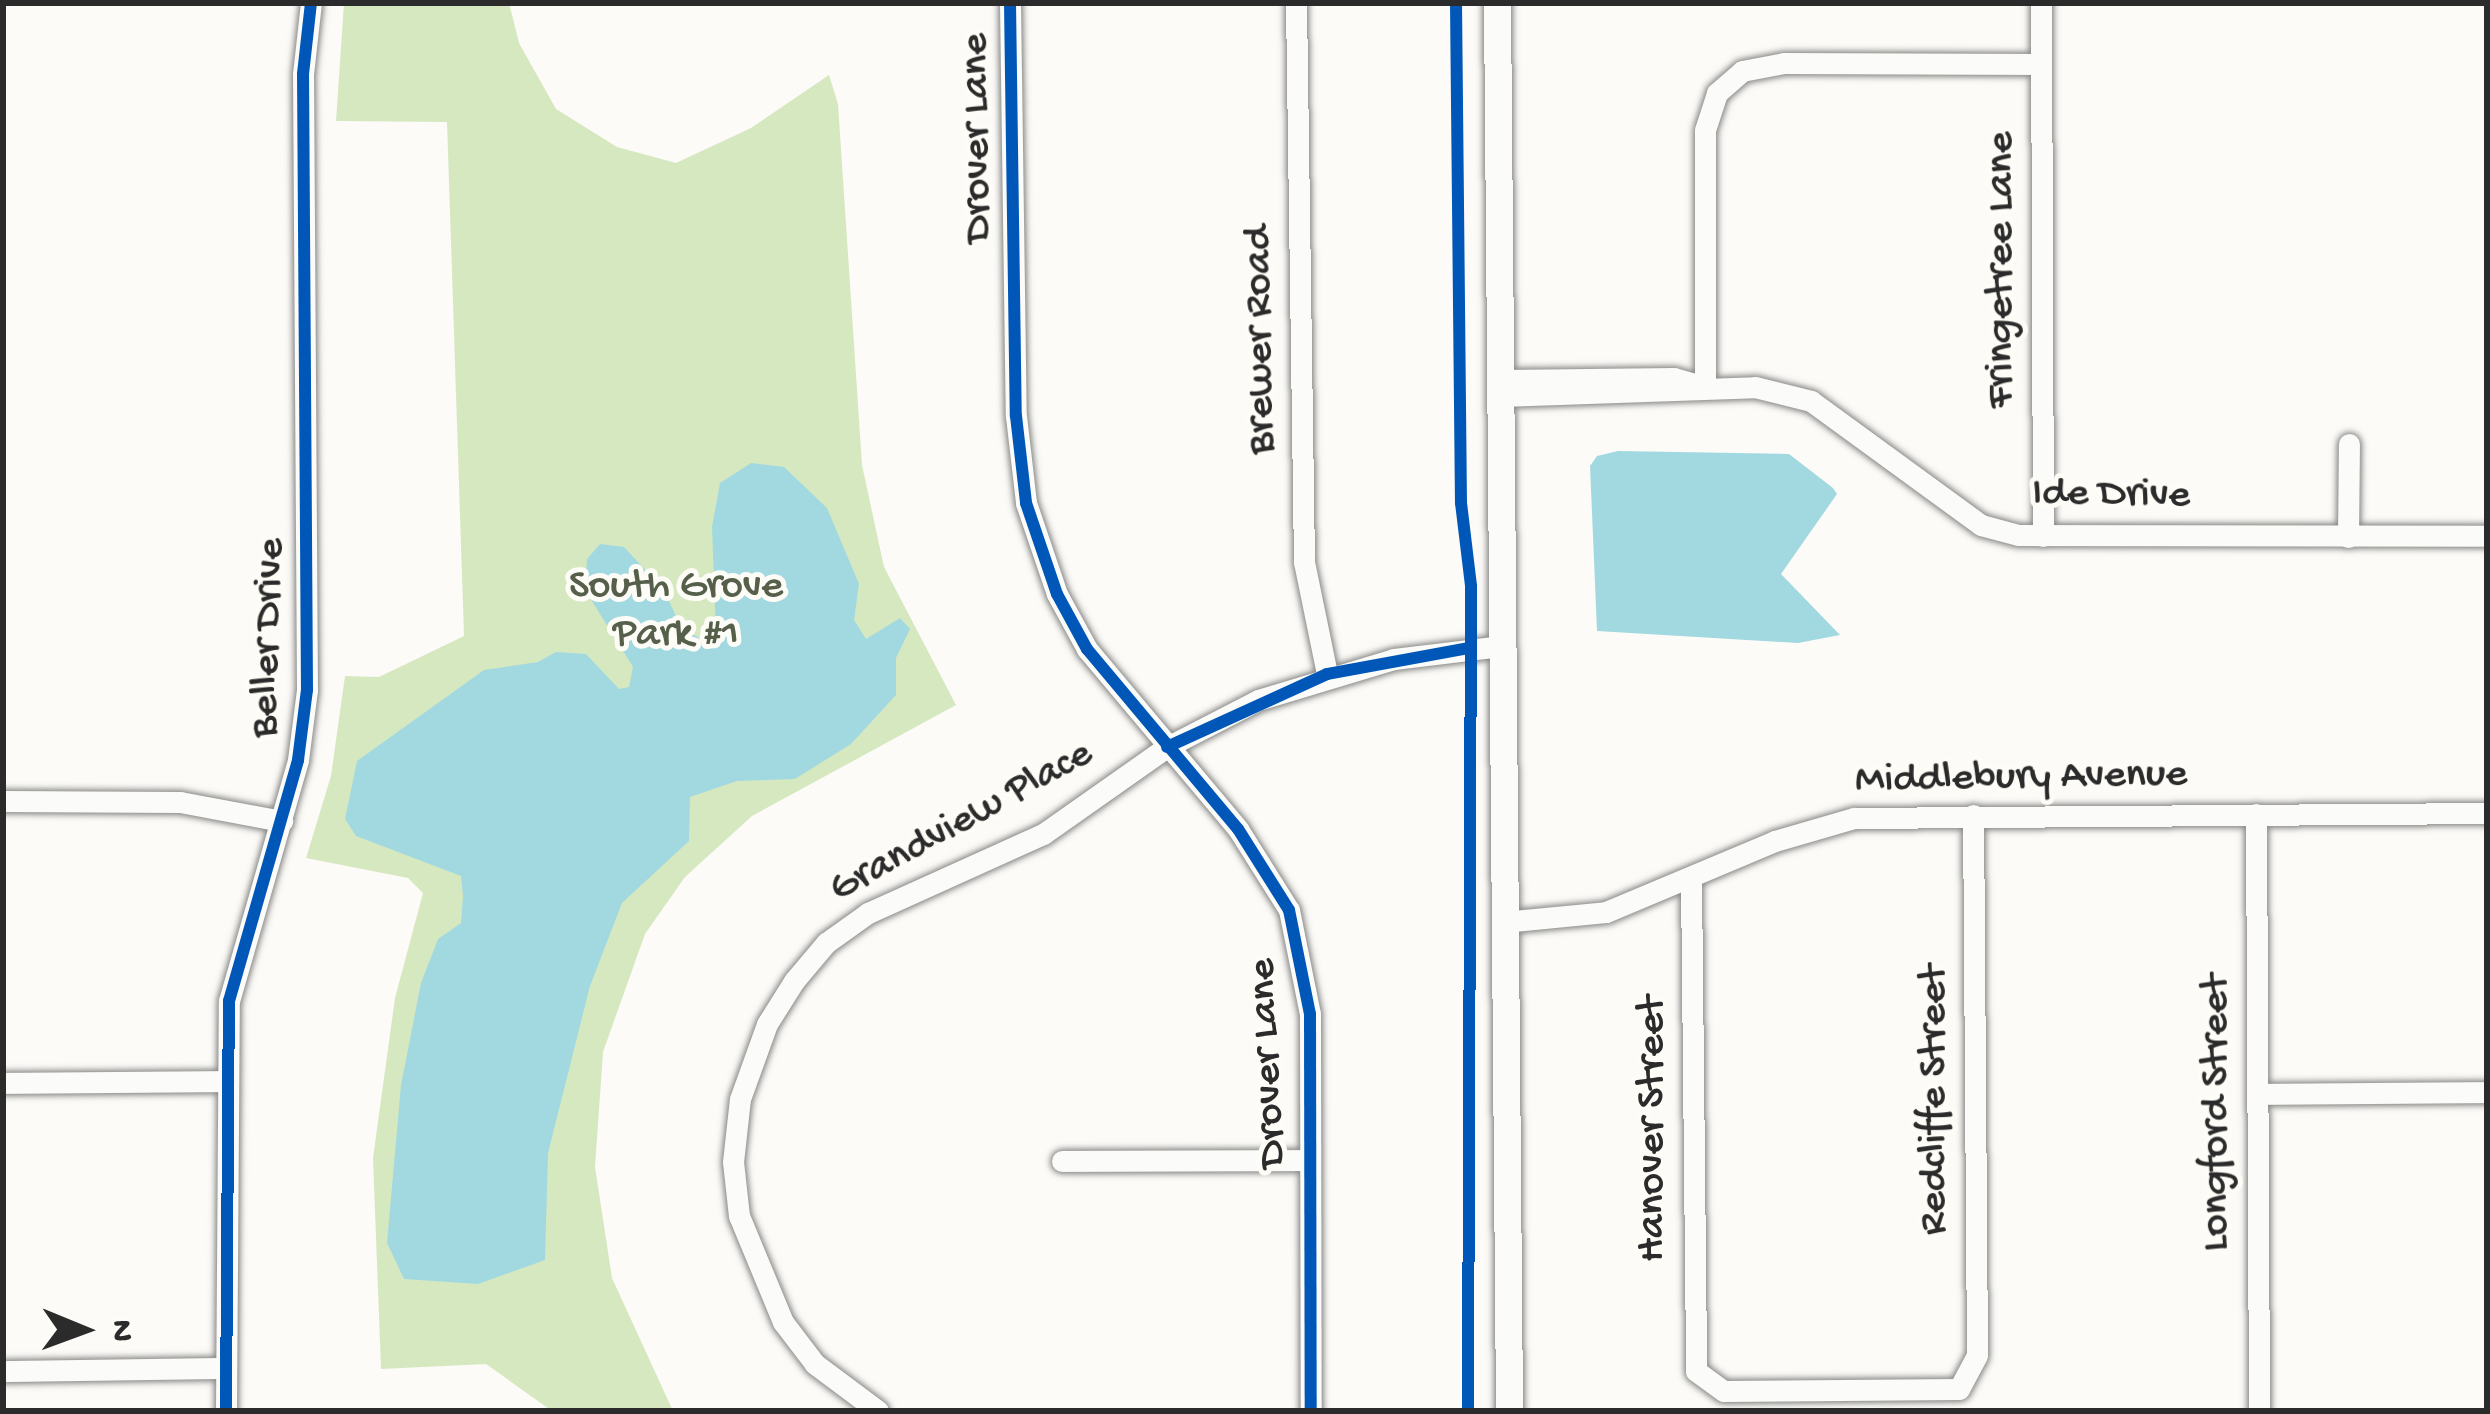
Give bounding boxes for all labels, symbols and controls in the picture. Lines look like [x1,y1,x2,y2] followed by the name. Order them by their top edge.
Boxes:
[952,33,1006,243] street label: Drover Lane
[1978,132,2028,408] street label: Fringetree Lane
[1235,225,1289,455] street label: Brewer Road
[2032,469,2190,523] street label: Ide Drive
[241,537,299,739] street label: Beller Drive
[569,563,783,662] park label: South Grove Park #1
[822,730,1102,916] street label: Grandview Place
[1855,751,2187,807] street label: Middlebury Avenue
[1239,957,1301,1169] street label: Drover Lane
[1911,965,1961,1235] street label: Redcliffe Street
[2193,974,2243,1252] street label: Longford Street
[1629,996,1679,1262] street label: Hanover Street
[24,1270,144,1390] north arrow
[101,1320,139,1342] text: N

